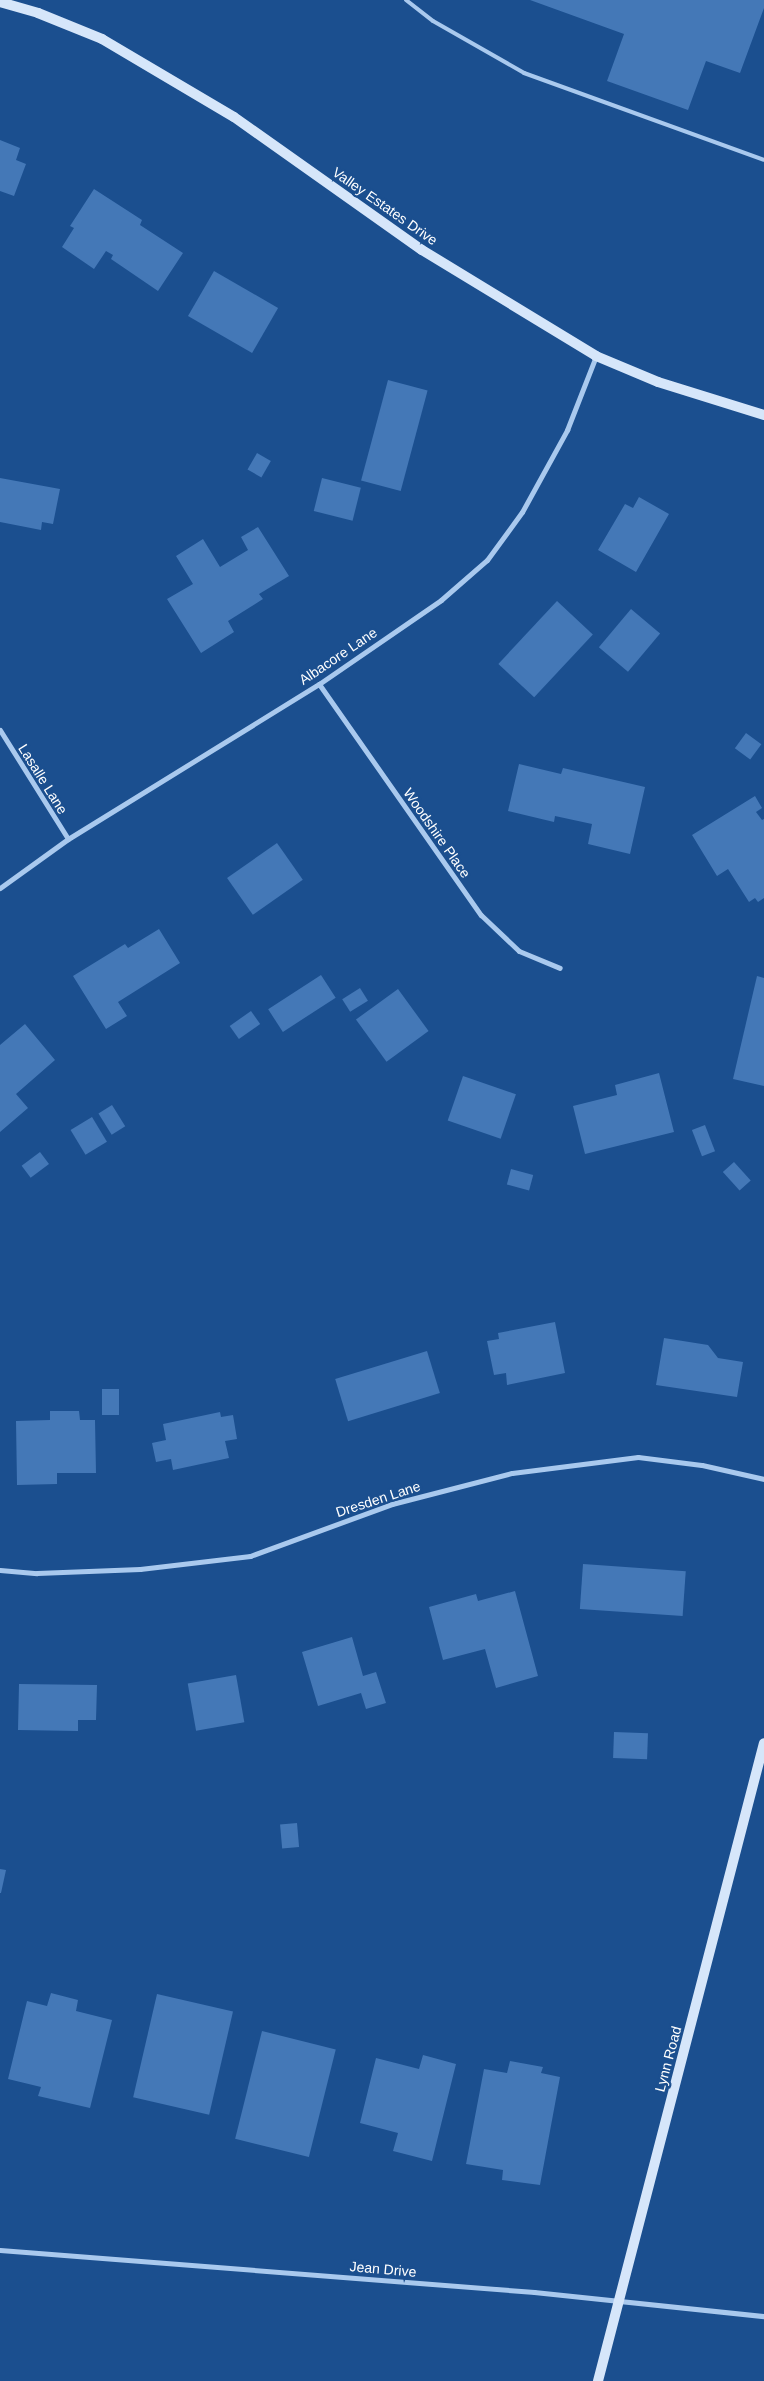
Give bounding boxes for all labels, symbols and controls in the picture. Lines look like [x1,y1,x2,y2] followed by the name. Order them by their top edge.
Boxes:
[329,163,441,249] street label: Valley Estates Drive
[296,624,380,688] street label: Albacore Lane
[15,741,71,817] street label: Lasalle Lane
[400,785,474,881] street label: Woodshire Place
[334,1477,422,1521] street label: Dresden Lane
[651,2024,685,2094] street label: Lynn Road
[349,2258,417,2280] street label: Jean Drive

